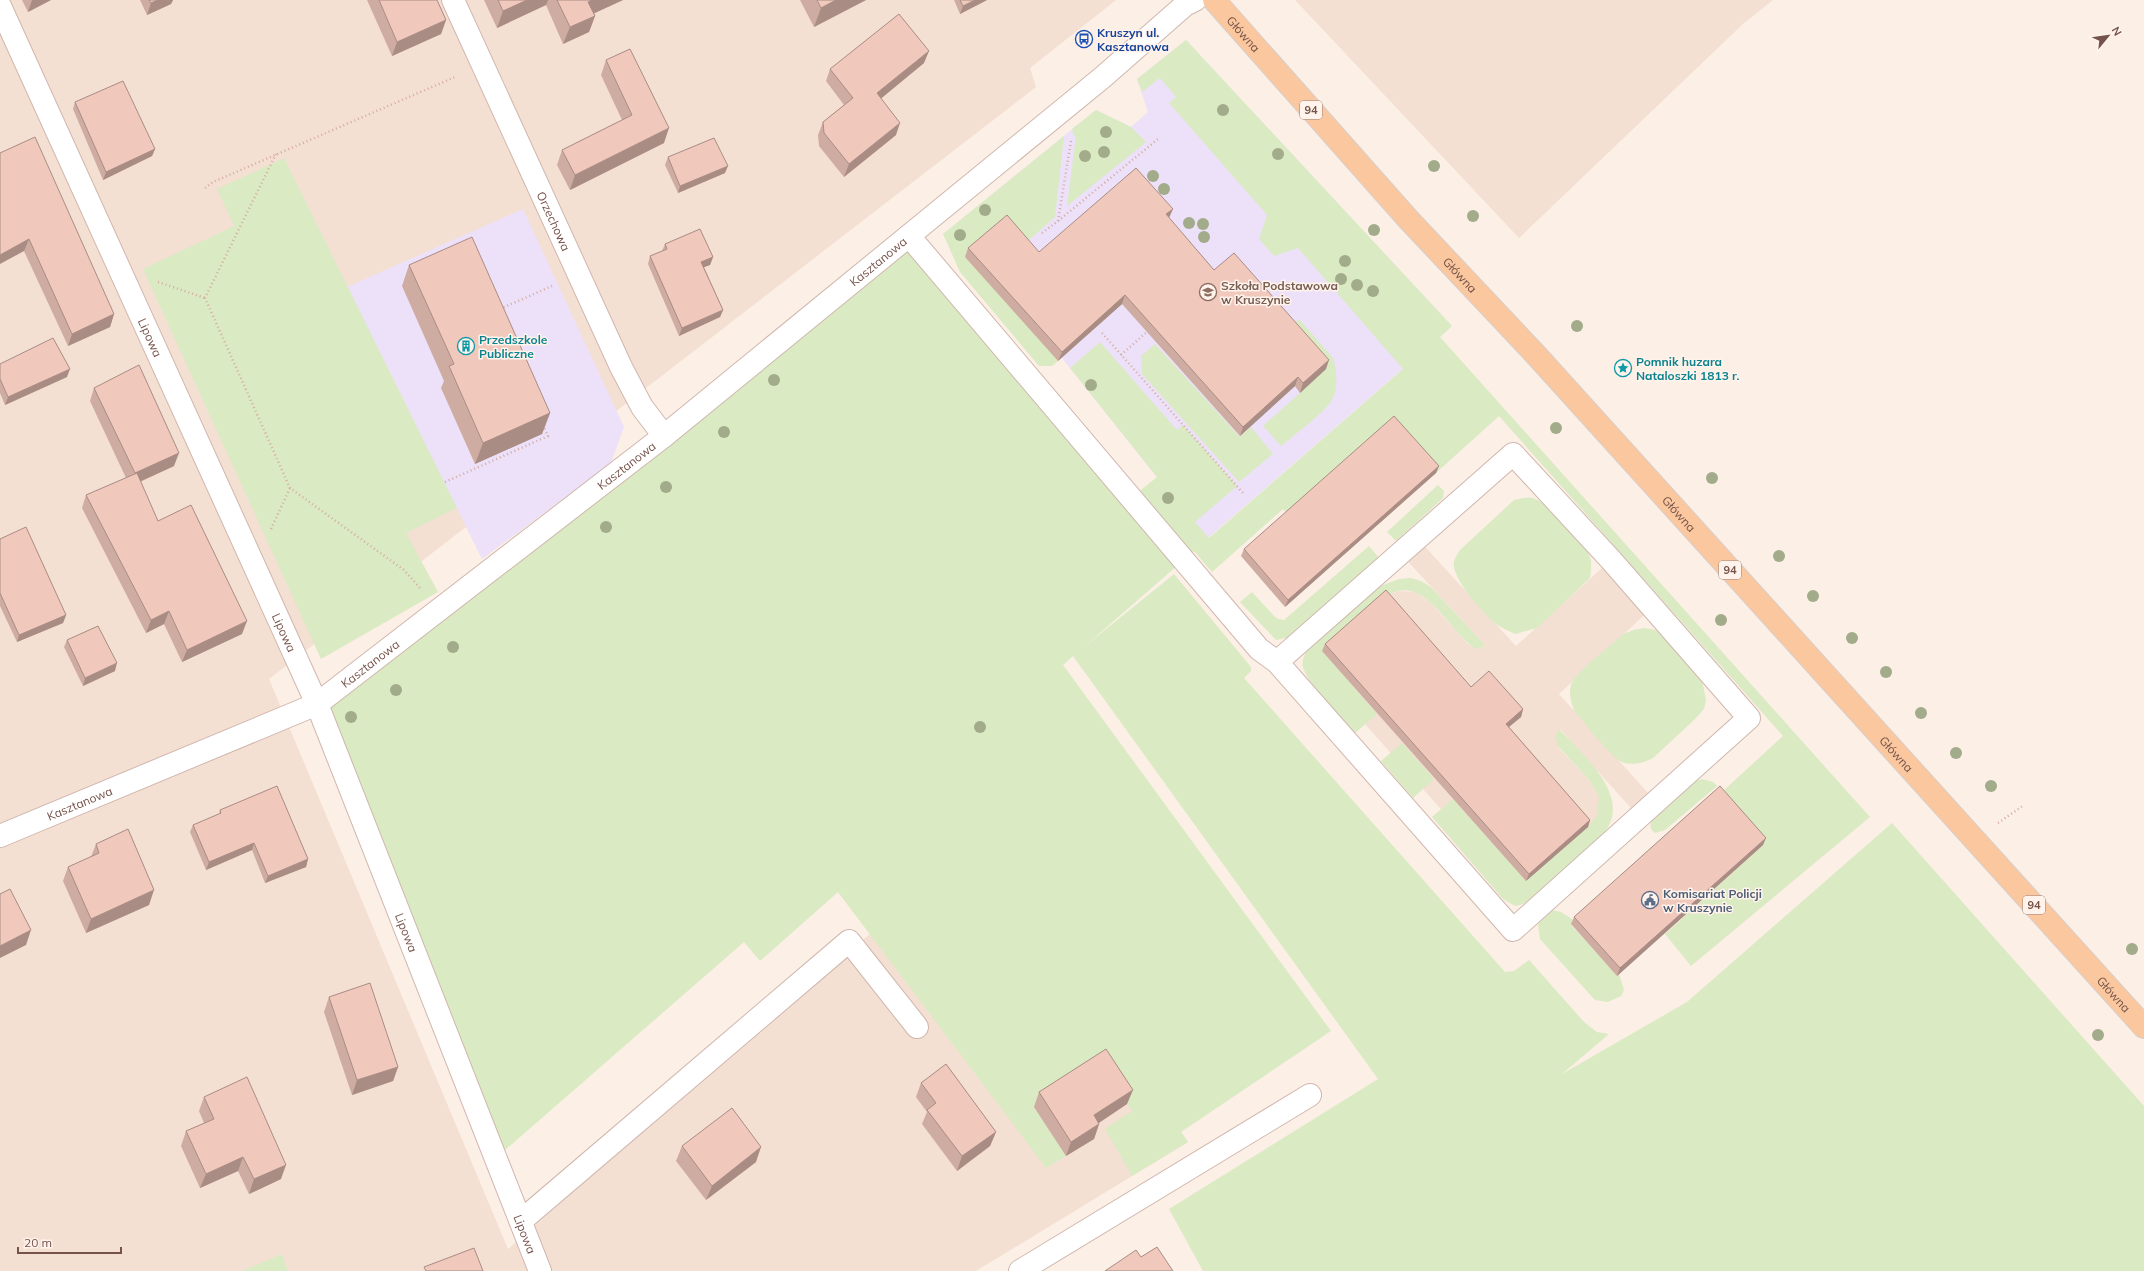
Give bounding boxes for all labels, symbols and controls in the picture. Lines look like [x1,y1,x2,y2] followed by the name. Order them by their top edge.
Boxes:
[1224,13,1264,55] street label: Główna
[2088,16,2128,56] north arrow
[2109,24,2125,38] text: N
[1097,25,1169,54] place label: Kruszyn ul. Kasztanowa
[1074,29,1094,49] bus stop icon: Kruszyn ul. Kasztanowa
[1300,101,1322,119] road number: 94
[534,189,574,253] street label: Orzechowa
[846,233,910,289] street label: Kasztanowa
[1440,254,1481,295] street label: Główna
[1221,278,1338,307] place label: Szkoła Podstawowa w Kruszynie
[1198,282,1218,302] school or university icon: Szkoła Podstawowa w Kruszynie
[135,316,166,359] street label: Lipowa
[479,332,548,361] place label: Przedszkole Publiczne
[456,336,476,356] building icon: Przedszkole Publiczne
[1636,354,1740,383] place label: Pomnik huzara Nataloszki 1813 r.
[1613,358,1633,378] place icon: Pomnik huzara Nataloszki 1813 r.
[594,438,658,492] street label: Kasztanowa
[1659,492,1699,534] street label: Główna
[1719,561,1741,579] road number: 94
[269,611,300,654] street label: Lipowa
[338,636,402,691] street label: Kasztanowa
[1877,733,1917,775] street label: Główna
[44,783,114,823] street label: Kasztanowa
[1663,886,1762,915] place label: Komisariat Policji w Kruszynie
[1640,890,1660,910] public building icon: Komisariat Policji w Kruszynie
[2023,896,2045,914] road number: 94
[392,911,421,954] street label: Lipowa
[2094,973,2134,1015] street label: Główna
[511,1212,540,1256] street label: Lipowa
[18,1229,121,1255] scale bar
[24,1235,52,1250] text: 20 m

